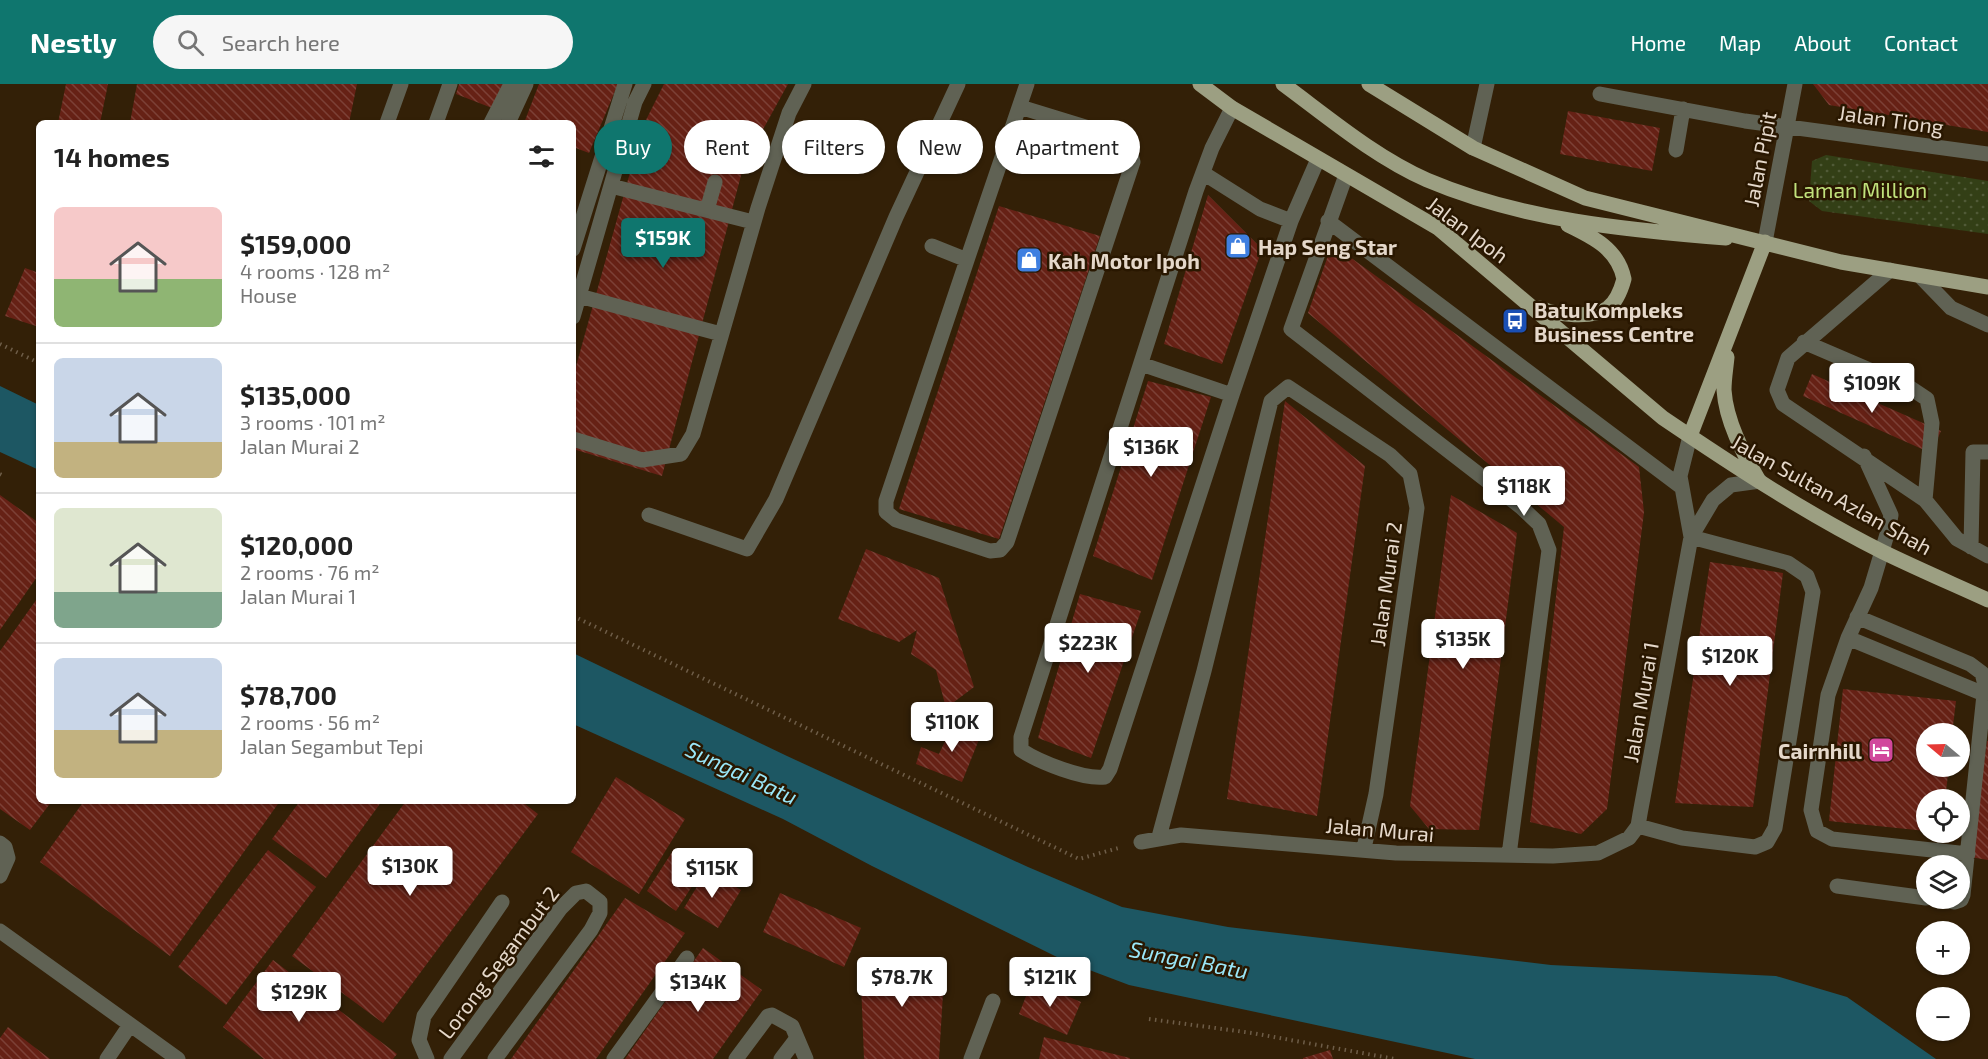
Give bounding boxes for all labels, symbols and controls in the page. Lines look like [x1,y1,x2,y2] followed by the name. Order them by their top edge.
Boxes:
[153,15,573,69] search box
[30,25,117,59] text: Nestly
[174,26,207,59] icon: search
[222,29,340,55] text: Search here
[1630,30,1686,55] text: Home
[1719,30,1761,55] text: Map
[1794,30,1851,55] text: About
[1884,30,1958,55] text: Contact
[1837,99,1946,139] street label: Jalan Tiong
[1738,109,1780,209] street label: Jalan Pipit
[594,120,672,174] chip: Buy
[684,120,770,174] chip: Rent
[782,120,885,174] chip: Filters
[897,120,983,174] chip: New
[995,120,1140,174] chip: Apartment
[525,140,558,173] icon: filters
[54,141,170,172] text: 14 homes
[1793,177,1927,202] park label: Laman Million
[1422,190,1514,268] street label: Jalan Ipoh
[621,218,705,269] pin: $159K
[635,225,691,249] text: $159K
[240,228,352,259] text: $159,000
[102,231,174,303] icon: home
[1223,231,1253,261] shop icon: Hap Seng Star
[1258,234,1397,259] place label: Hap Seng Star
[1014,245,1044,275] shop icon: Kah Motor Ipoh
[1048,248,1200,273] place label: Kah Motor Ipoh
[240,259,390,283] text: 4 rooms · 128 m²
[240,283,297,307] text: House
[1534,297,1694,346] place label: Batu Kompleks Business Centre
[1500,306,1530,336] bus stop icon: Batu Kompleks Business Centre
[1830,363,1914,414] pin: $109K
[1843,370,1901,394] text: $109K
[240,379,351,410] text: $135,000
[102,382,174,454] icon: home
[240,410,386,434] text: 3 rooms · 101 m²
[1109,427,1193,478] pin: $136K
[1727,428,1937,560] street label: Jalan Sultan Azlan Shah
[240,434,359,458] text: Jalan Murai 2
[1123,434,1179,458] text: $136K
[1482,466,1566,517] pin: $118K
[1497,473,1551,497] text: $118K
[1364,520,1406,648] street label: Jalan Murai 2
[240,529,353,560] text: $120,000
[102,532,174,604] icon: home
[240,560,379,584] text: 2 rooms · 76 m²
[240,584,356,608] text: Jalan Murai 1
[1421,619,1505,670] pin: $135K
[1046,623,1130,674] pin: $223K
[1435,626,1491,650] text: $135K
[1059,630,1117,654] text: $223K
[1688,636,1772,687] pin: $120K
[1617,640,1663,764] street label: Jalan Murai 1
[1701,643,1759,667] text: $120K
[240,679,337,710] text: $78,700
[102,682,174,754] icon: home
[910,702,994,753] pin: $110K
[925,709,979,733] text: $110K
[240,710,380,734] text: 2 rooms · 56 m²
[1916,723,1970,777] north arrow
[1916,723,1970,1041] map controls
[240,734,423,758] text: Jalan Segambut Tepi
[682,735,802,809] water label: Sungai Batu
[1866,735,1896,765] hotel icon: Cairnhill
[1778,738,1862,763] place label: Cairnhill
[1916,789,1970,843] button: locate
[1325,812,1435,846] street label: Jalan Murai
[368,846,452,897] pin: $130K
[670,848,754,899] pin: $115K
[382,853,438,877] text: $130K
[686,855,738,879] text: $115K
[1916,855,1970,909] button: layers
[433,881,563,1043] street label: Lorong Segambut 2
[1916,921,1970,975] button: +
[1128,935,1250,983] water label: Sungai Batu
[853,957,951,1008] pin: $78.7K
[1008,957,1092,1008] pin: $121K
[656,962,740,1013] pin: $134K
[871,964,933,988] text: $78.7K
[1023,964,1077,988] text: $121K
[670,969,727,993] text: $134K
[257,972,341,1023] pin: $129K
[271,979,327,1003] text: $129K
[1916,987,1970,1041] button: −

